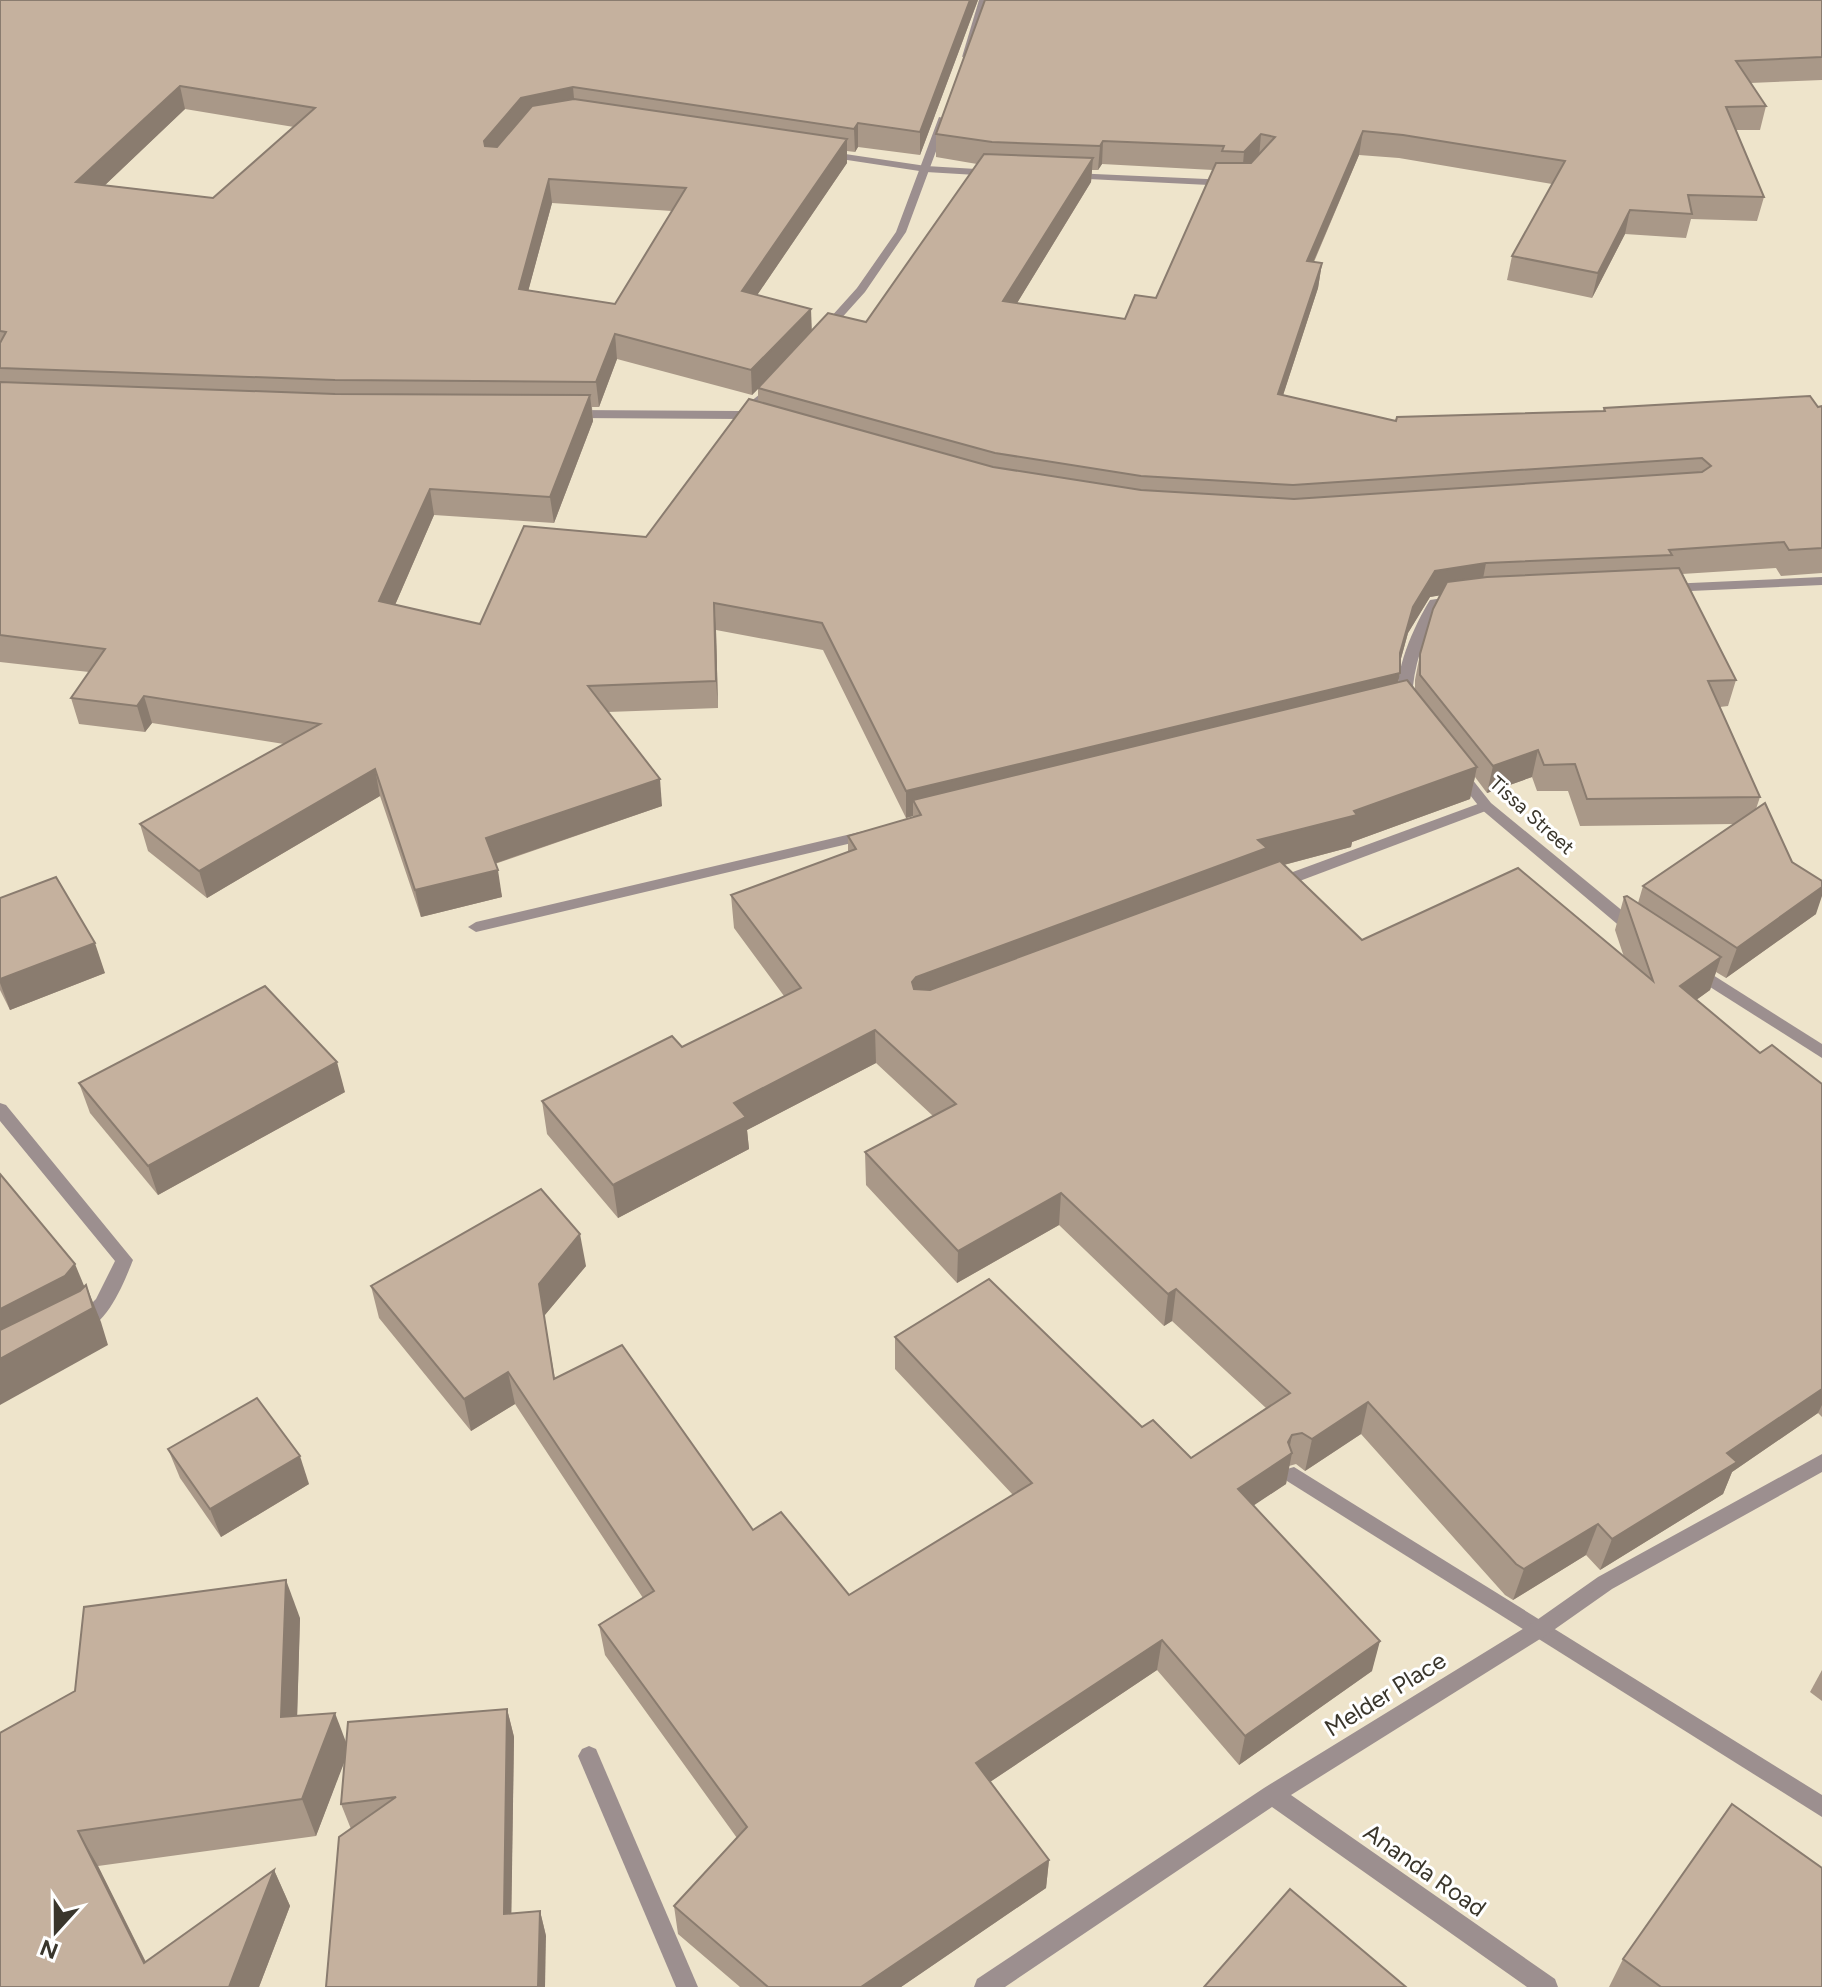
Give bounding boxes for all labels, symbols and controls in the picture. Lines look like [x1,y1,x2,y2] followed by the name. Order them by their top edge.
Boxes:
[1485,771,1579,859] street label: Tissa Street
[1319,1645,1451,1743] street label: Melder Place
[1358,1817,1492,1923] street label: Ananda Road
[16,1891,96,1971] north arrow
[36,1934,62,1965] text: N

